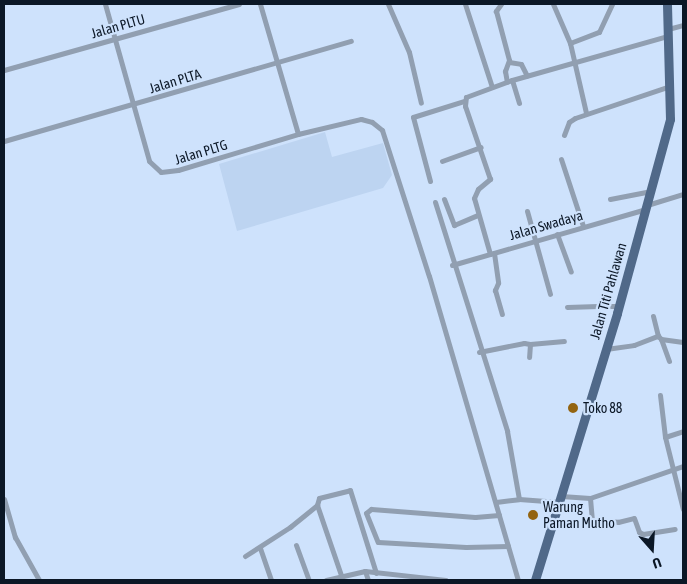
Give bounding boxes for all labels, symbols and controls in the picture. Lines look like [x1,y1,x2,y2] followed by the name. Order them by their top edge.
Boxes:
[89,10,147,42] street label: Jalan PLTU
[147,65,203,97] street label: Jalan PLTA
[173,136,229,168] street label: Jalan PLTG
[507,206,585,244] street label: Jalan Swadaya
[586,241,630,341] street label: Jalan Titi Pahlawan
[583,400,622,416] place label: Toko 88
[567,402,579,414] marker: Toko 88
[543,499,615,532] place label: Warung Paman Mutho
[527,509,539,521] marker: Warung Paman Mutho
[627,524,677,574] north arrow
[650,554,663,572] text: U

